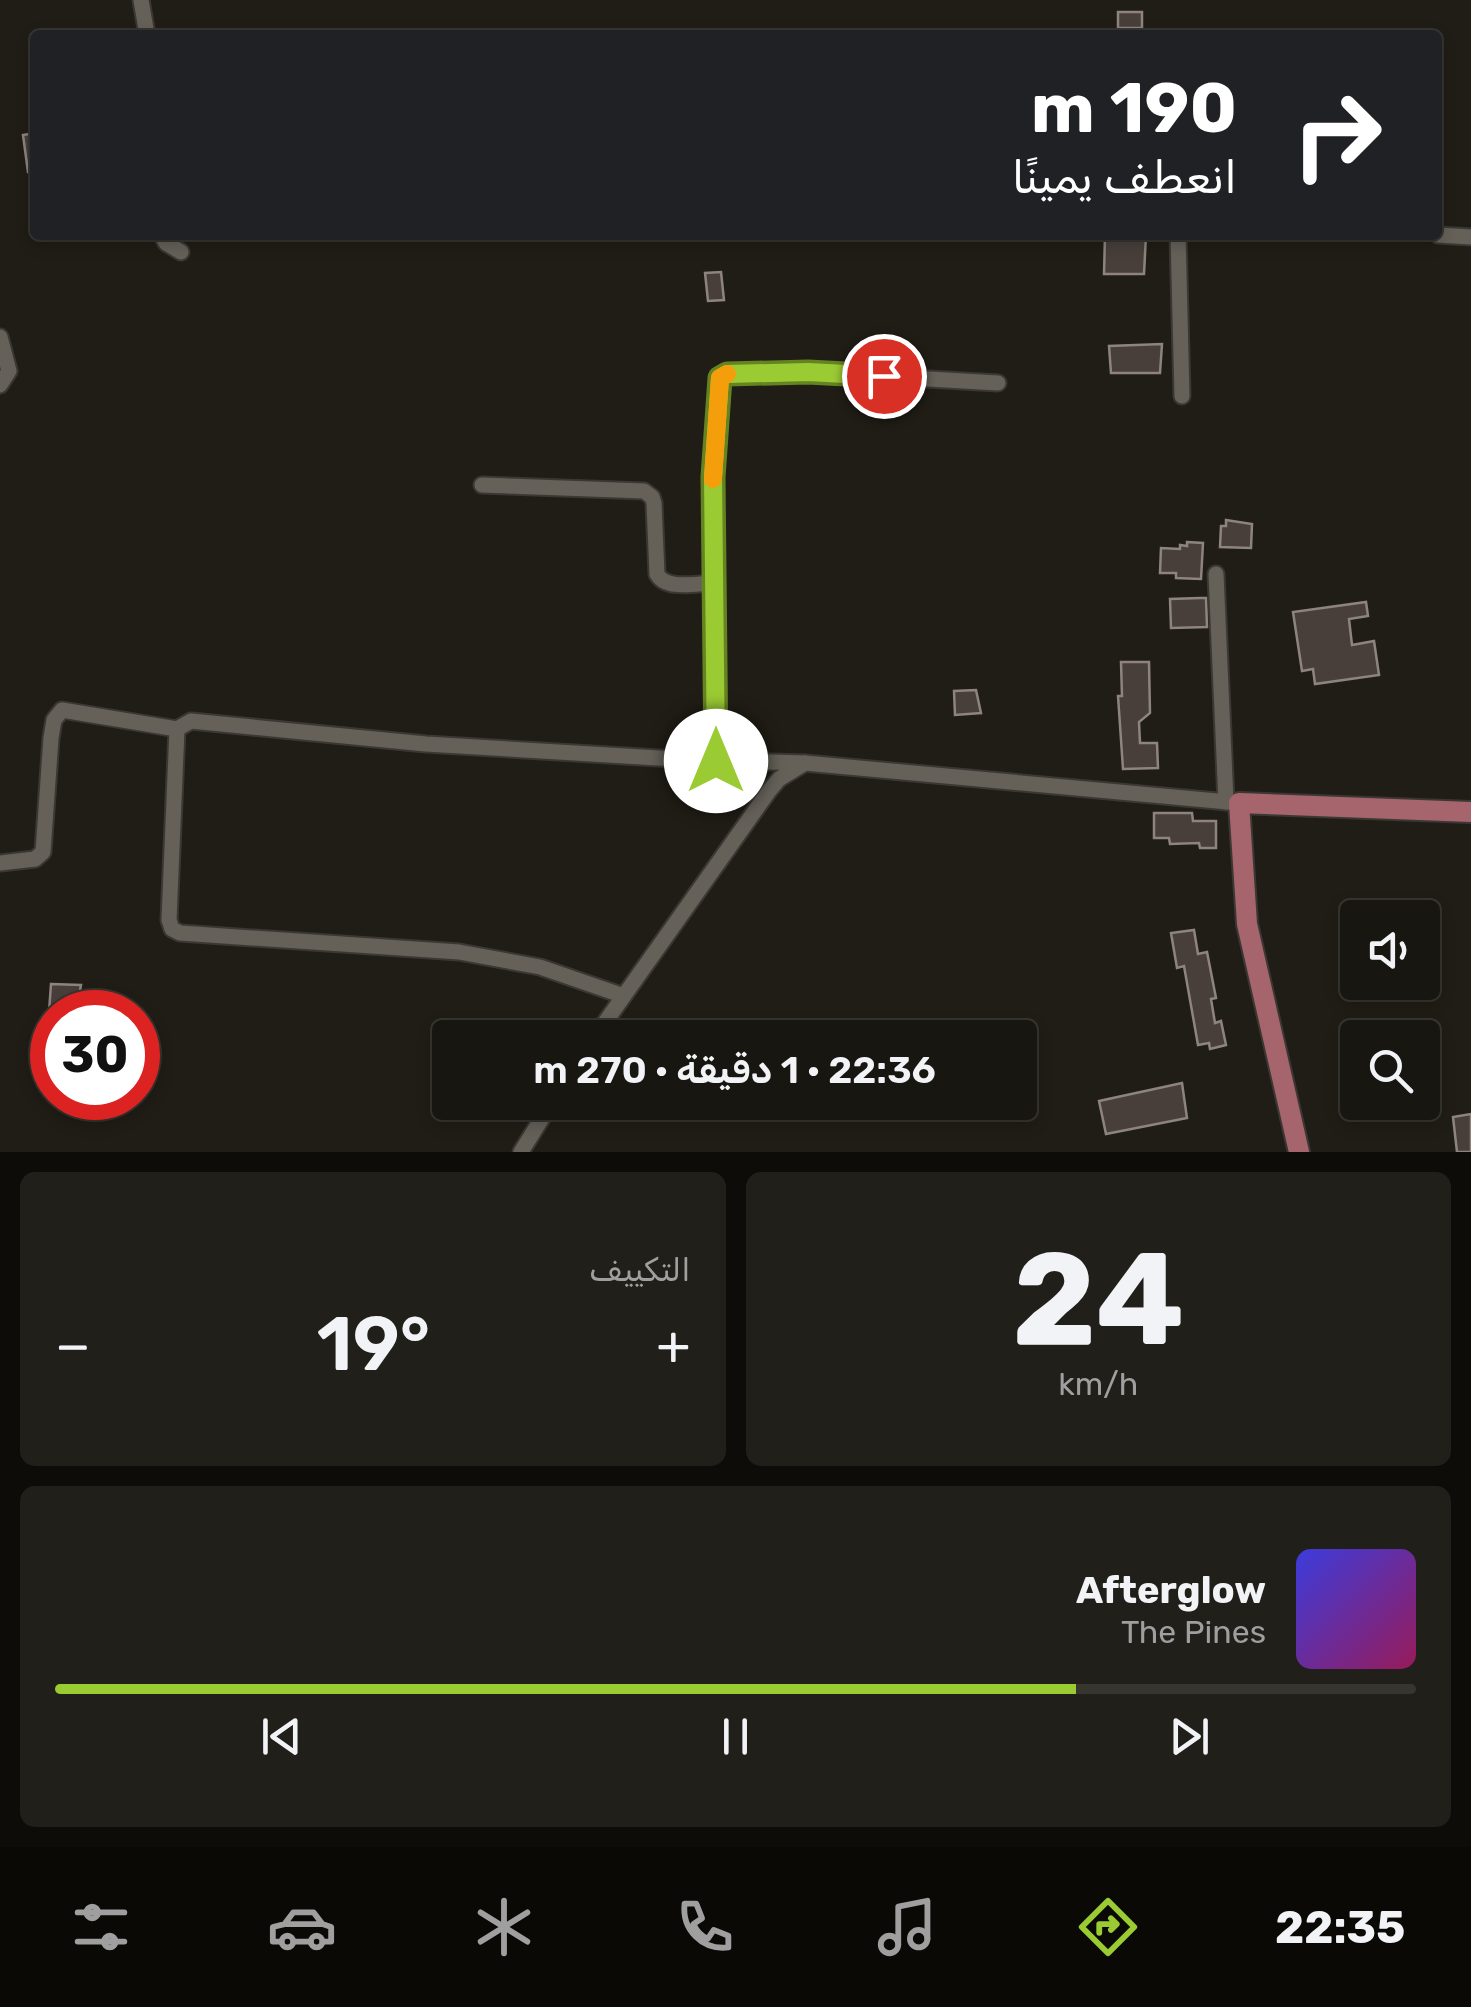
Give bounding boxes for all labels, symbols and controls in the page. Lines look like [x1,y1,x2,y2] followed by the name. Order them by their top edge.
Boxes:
[1031,67,1237,150] text: 190 m
[1272,70,1402,200] icon: right
[1012,151,1237,204] text: انعطف يمينًا
[842,334,927,419] pin
[857,349,912,404] icon: arrive
[664,709,768,813] position arrow
[1340,900,1440,1120] map controls
[1340,900,1440,1000] button: sound
[30,990,160,1120] speed limit sign: 30
[1340,1020,1440,1120] button: search
[533,1047,936,1093] text: 22:36 · 1 دقيقة · 270 m
[1012,1222,1185,1377] text: 24
[589,1251,691,1289] text: التكييف
[317,1300,430,1389] text: 19°
[55,1313,91,1378] text: −
[656,1313,691,1378] text: +
[1058,1365,1138,1403] text: km/h
[1076,1567,1266,1613] text: Afterglow
[1121,1613,1266,1651] text: The Pines
[254,1709,309,1764] icon: previous
[708,1709,763,1764] icon: pause
[1162,1709,1217,1764] icon: next
[66,1892,136,1962] icon: filters
[267,1892,337,1962] icon: car
[469,1892,539,1962] icon: climate
[670,1892,740,1962] icon: phone
[872,1892,942,1962] icon: music
[1073,1892,1143,1962] icon: directions
[1275,1901,1405,1954] text: 22:35

